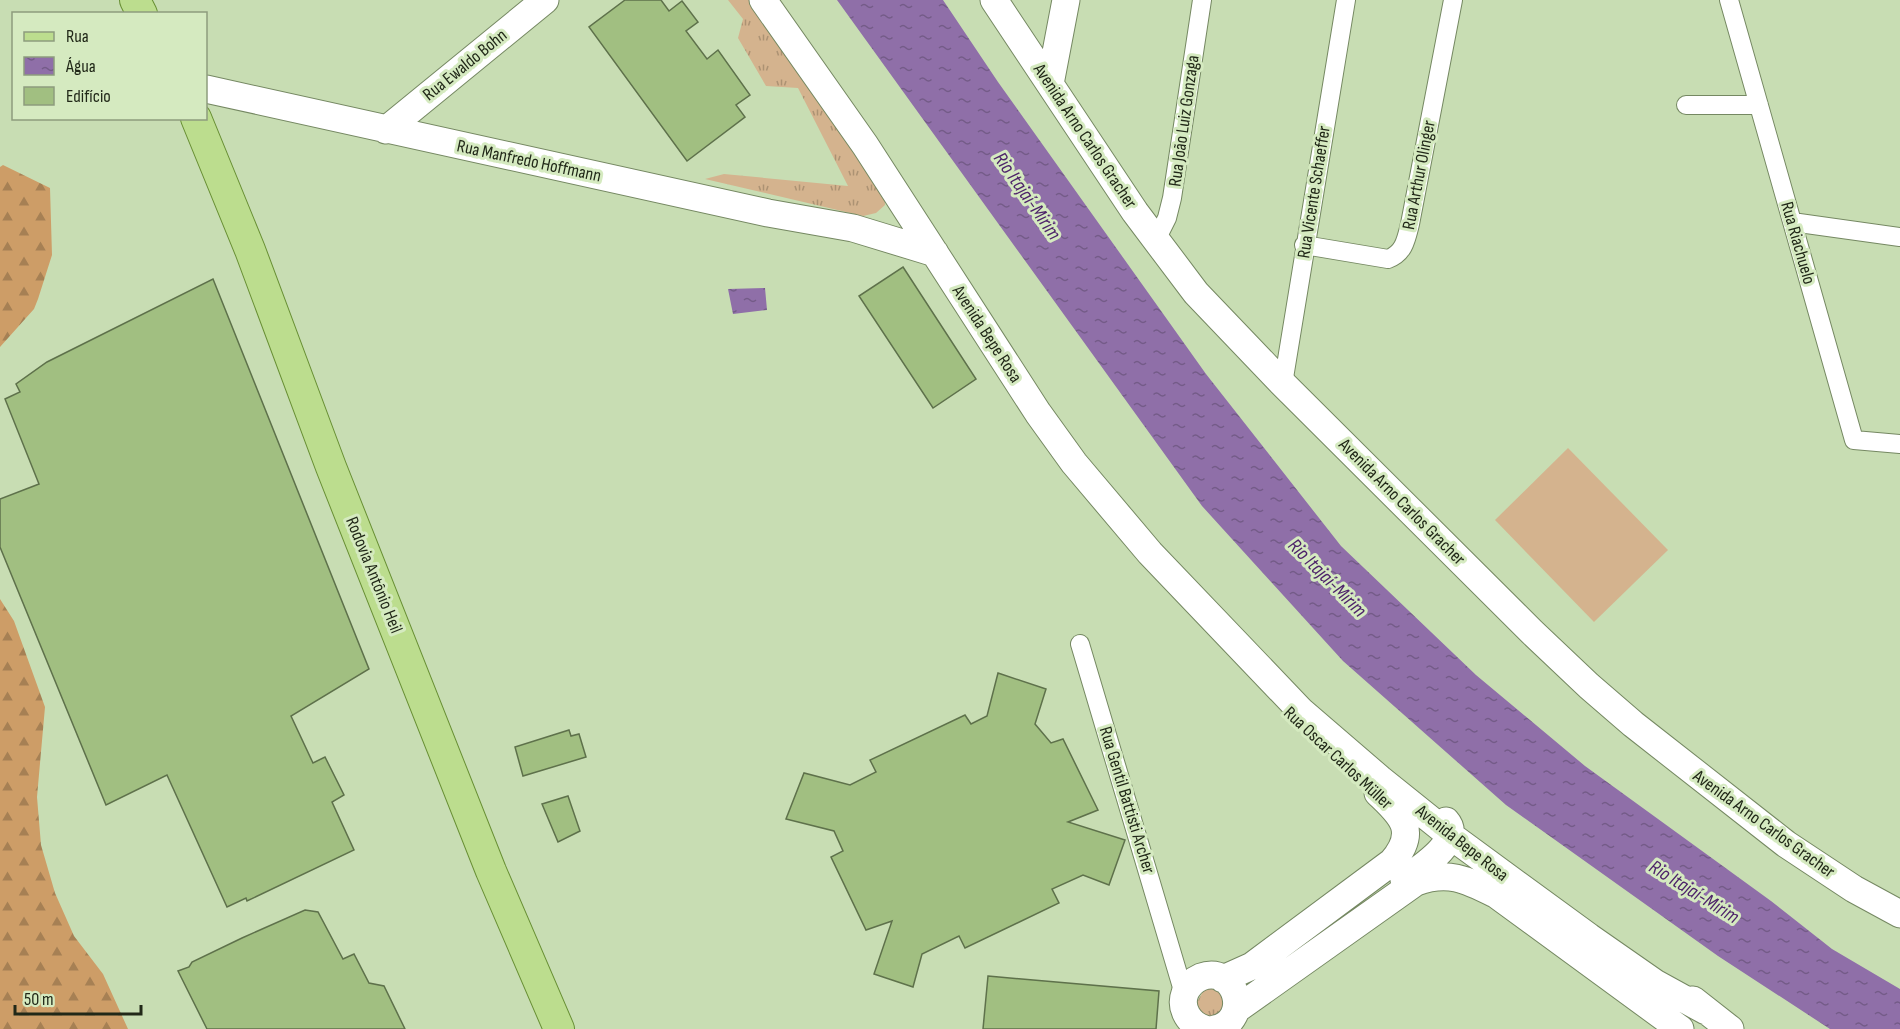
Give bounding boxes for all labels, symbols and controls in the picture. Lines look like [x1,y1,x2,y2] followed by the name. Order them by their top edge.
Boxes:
[12,12,207,120] legend
[419,25,511,105] street label: Rua Ewaldo Bohn
[66,26,89,47] text: Rua
[1164,54,1204,188] street label: Rua João Luiz Gonzaga
[65,56,96,77] text: Água
[1028,59,1141,212] street label: Avenida Arno Carlos Gracher
[66,86,111,107] text: Edifício
[1398,119,1440,231] street label: Rua Arthur Olinger
[1293,124,1335,260] street label: Rua Vicente Schaeffer
[455,135,603,187] street label: Rua Manfredo Hoffmann
[988,148,1066,245] water label: Rio Itajaí-Mirim
[1776,199,1820,287] street label: Rua Riachuelo
[947,281,1026,387] street label: Avenida Bepe Rosa
[1334,434,1470,570] street label: Avenida Arno Carlos Gracher
[341,514,407,636] street label: Rodovia Antônio Heil
[1283,534,1372,623] water label: Rio Itajaí-Mirim
[1279,702,1397,814] street label: Rua Oscar Carlos Müller
[1095,724,1159,876] street label: Rua Gentil Battisti Archer
[1688,765,1839,882] street label: Avenida Arno Carlos Gracher
[1411,800,1512,886] street label: Avenida Bepe Rosa
[1645,855,1744,929] water label: Rio Itajaí-Mirim
[15,978,141,1016] scale bar
[24,989,54,1010] text: 50 m

